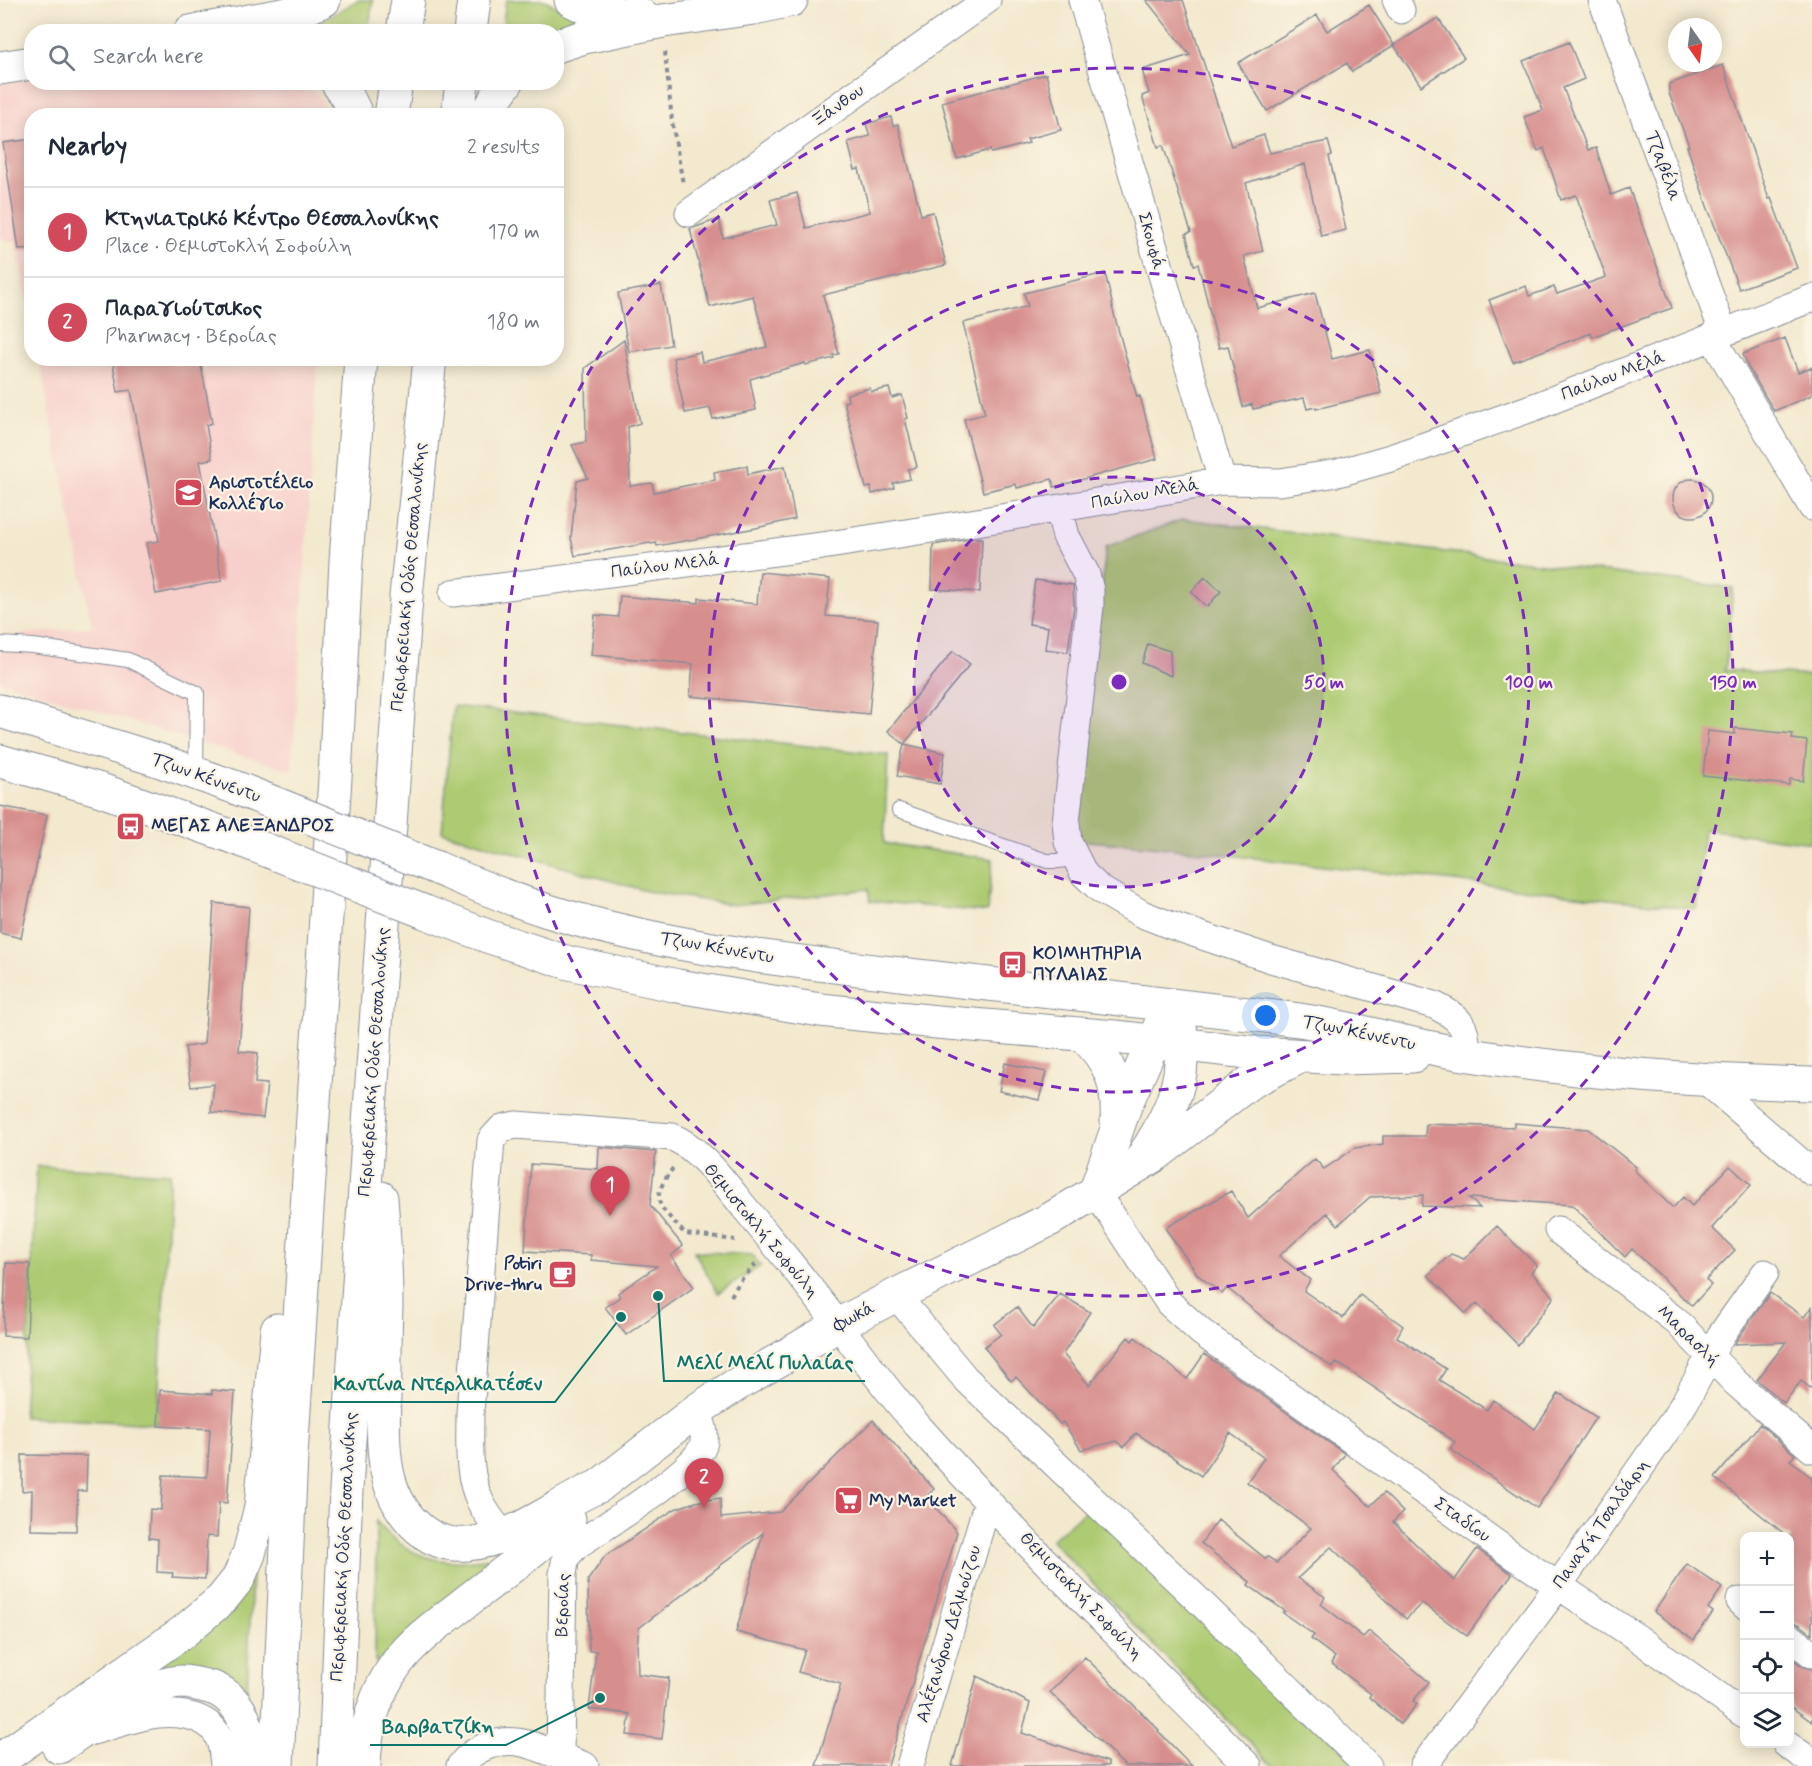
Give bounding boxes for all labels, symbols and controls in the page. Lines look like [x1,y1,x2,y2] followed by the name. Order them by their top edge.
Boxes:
[1668,18,1722,72] north arrow
[24,24,564,90] search box
[45,41,78,74] icon: search
[93,43,204,71] text: Search here
[807,79,869,133] street label: Ξάνθου
[1639,127,1688,204] street label: Τζαβέλα
[48,130,127,164] text: Nearby
[467,134,540,161] text: 2 results
[105,205,439,233] text: Κτηνιατρικό Κέντρο Θεσσαλονίκης
[1131,210,1171,272] street label: Σκουφά
[63,219,72,246] text: 1
[488,219,540,246] text: 170 m
[105,233,352,260] text: Place · Θεμιστοκλή Σοφούλη
[105,295,262,323] text: Παραγιούτσικος
[63,309,72,336] text: 2
[487,309,540,336] text: 180 m
[105,323,277,350] text: Pharmacy · Βεροίας
[1558,345,1668,407] street label: Παύλου Μελά
[385,441,433,713] street label: Περιφερειακή Οδός Θεσσαλονίκης
[209,470,313,516] place label: Αριστοτέλειο Κολλέγιο
[1089,473,1201,515] street label: Παύλου Μελά
[172,477,204,509] school or university icon: Αριστοτέλειο Κολλέγιο
[609,547,721,585] street label: Παύλου Μελά
[1304,671,1344,695] text: 50 m
[1505,671,1553,695] text: 100 m
[1709,671,1757,695] text: 150 m
[1109,672,1129,692] centre of rings
[148,746,264,809] street label: Τζων Κέννεντυ
[114,810,146,842] bus stop icon: ΜΕΓΑΣ ΑΛΕΞΑΝΔΡΟΣ
[151,814,335,838] place label: ΜΕΓΑΣ ΑΛΕΞΑΝΔΡΟΣ
[658,925,776,970] street label: Τζων Κέννεντυ
[353,926,395,1197] street label: Περιφερειακή Οδός Θεσσαλονίκης
[1033,942,1142,987] place label: ΚΟΙΜΗΤΗΡΙΑ ΠΥΛΑΙΑΣ
[996,948,1028,980] bus stop icon: ΚΟΙΜΗΤΗΡΙΑ ΠΥΛΑΙΑΣ
[1251,1001,1280,1030] your location
[1300,1008,1418,1057] street label: Τζων Κέννεντυ
[698,1159,824,1303] street label: Θεμιστοκλή Σοφούλη
[590,1166,630,1216] pin: 1
[463,1252,542,1297] place label: Potiri Drive-thru
[547,1258,579,1290] cafe icon: Potiri Drive-thru
[828,1296,879,1338] street label: Φωκά
[1651,1300,1725,1372] street label: Μαρασλή
[664,1343,865,1381] callout: Μελί Μελί Πυλαίας
[676,1350,854,1377] text: Μελί Μελί Πυλαίας
[322,1364,555,1402] callout: Καντίνα Ντερλικατέσεν
[334,1370,543,1398] text: Καντίνα Ντερλικατέσεν
[325,1411,363,1682] street label: Περιφερειακή Οδός Θεσσαλονίκης
[1547,1454,1655,1594] street label: Παναγή Τσαλδάρη
[684,1458,724,1508] pin: 2
[832,1485,864,1517] supermarket icon: My Market
[869,1489,957,1513] place label: My Market
[1429,1492,1495,1548] street label: Σταδίου
[1014,1527,1148,1665] street label: Θεμιστοκλή Σοφούλη
[1740,1532,1794,1748] map controls
[1740,1532,1794,1586] button: +
[910,1542,987,1725] street label: Αλέξανδρου Δελμούζου
[550,1573,576,1637] street label: Βεροίας
[1740,1586,1794,1640] button: −
[1740,1640,1794,1694] button: locate
[1740,1694,1794,1748] button: layers
[370,1707,506,1745] callout: Βαρβατζίκη
[382,1714,494,1741] text: Βαρβατζίκη

